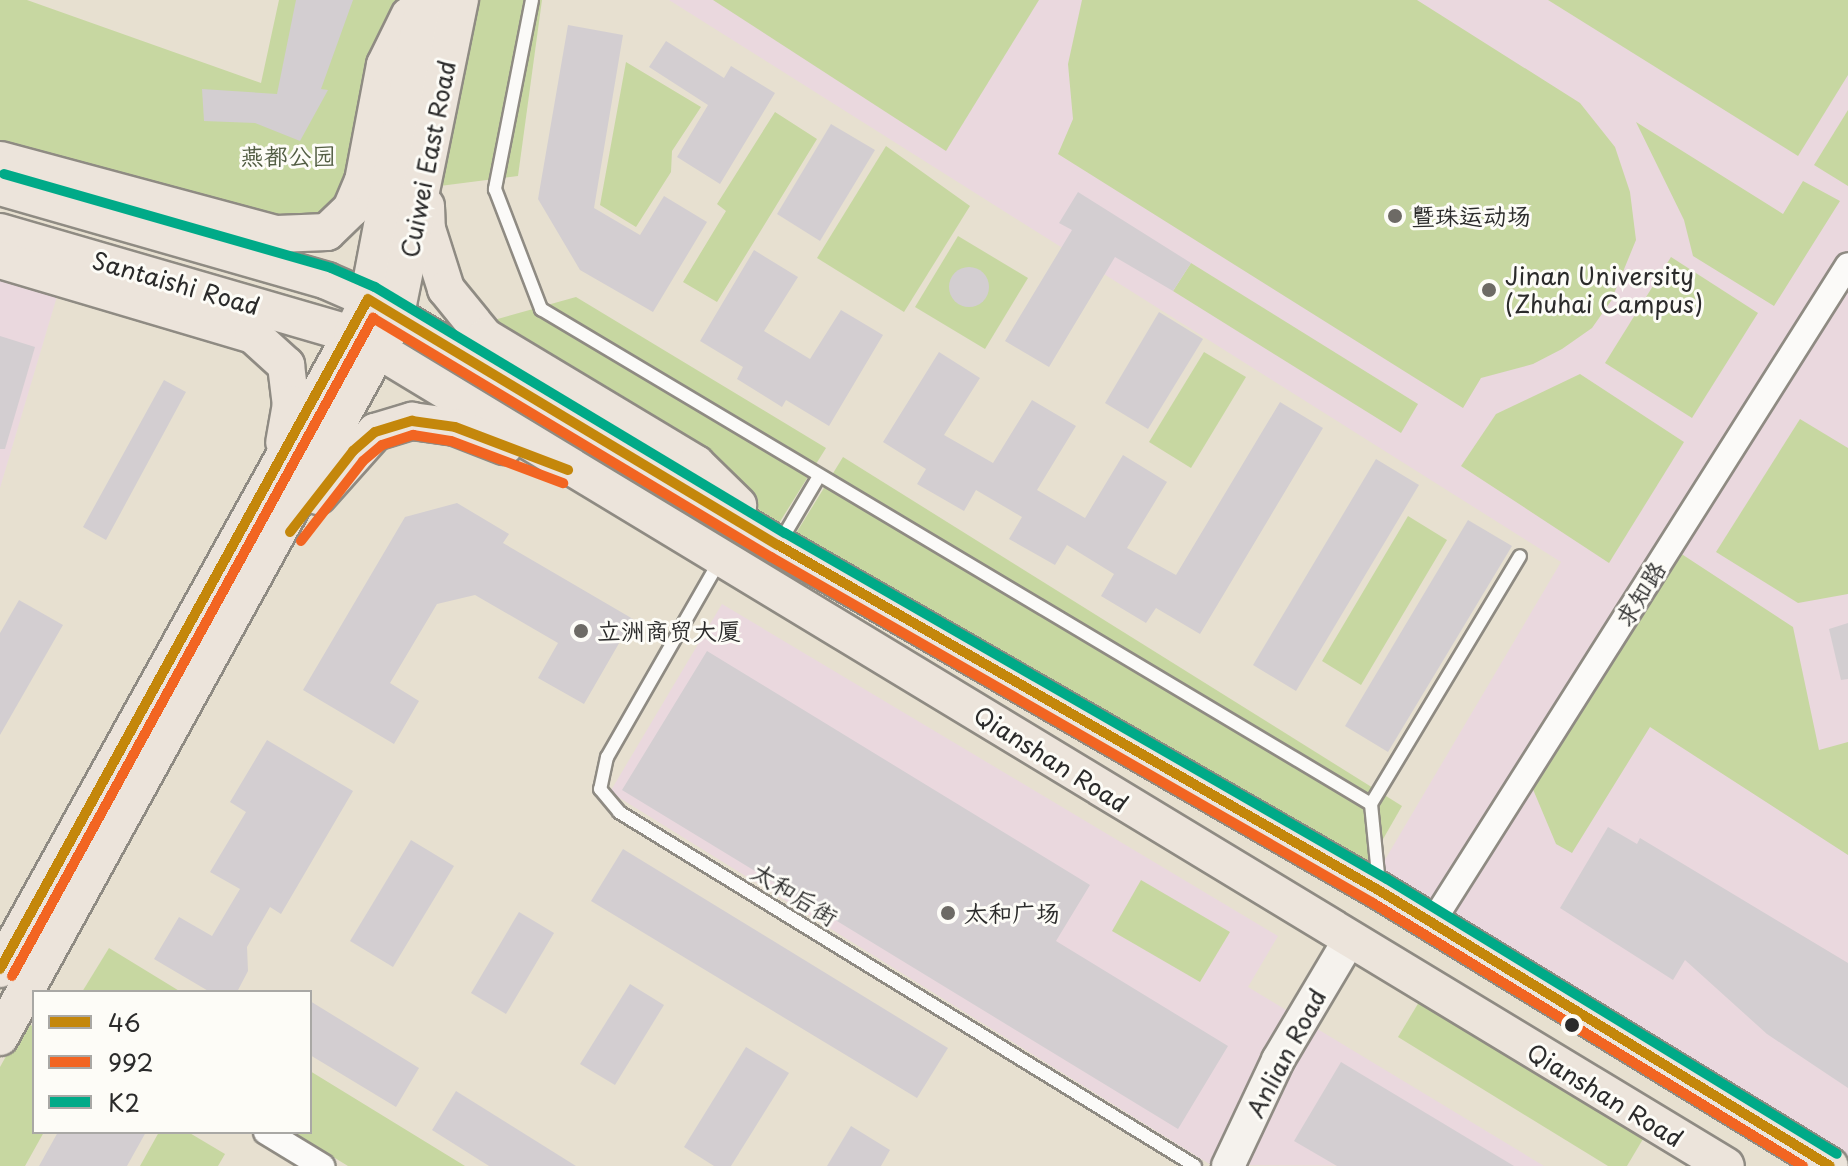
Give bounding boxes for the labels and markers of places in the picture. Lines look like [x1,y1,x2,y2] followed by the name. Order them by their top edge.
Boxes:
[1411,202,1531,230] place label: 暨珠运动场
[1386,207,1404,225] marker: 暨珠运动场
[1505,262,1704,318] place label: Jinan University (Zhuhai Campus)
[1480,281,1498,299] marker: Jinan University (Zhuhai Campus)
[597,617,741,645] place label: 立洲商贸大厦
[572,622,590,640] marker: 立洲商贸大厦
[964,899,1060,927] place label: 太和广场
[939,904,957,922] marker: 太和广场
[1564,1017,1580,1033] unlabelled marker

